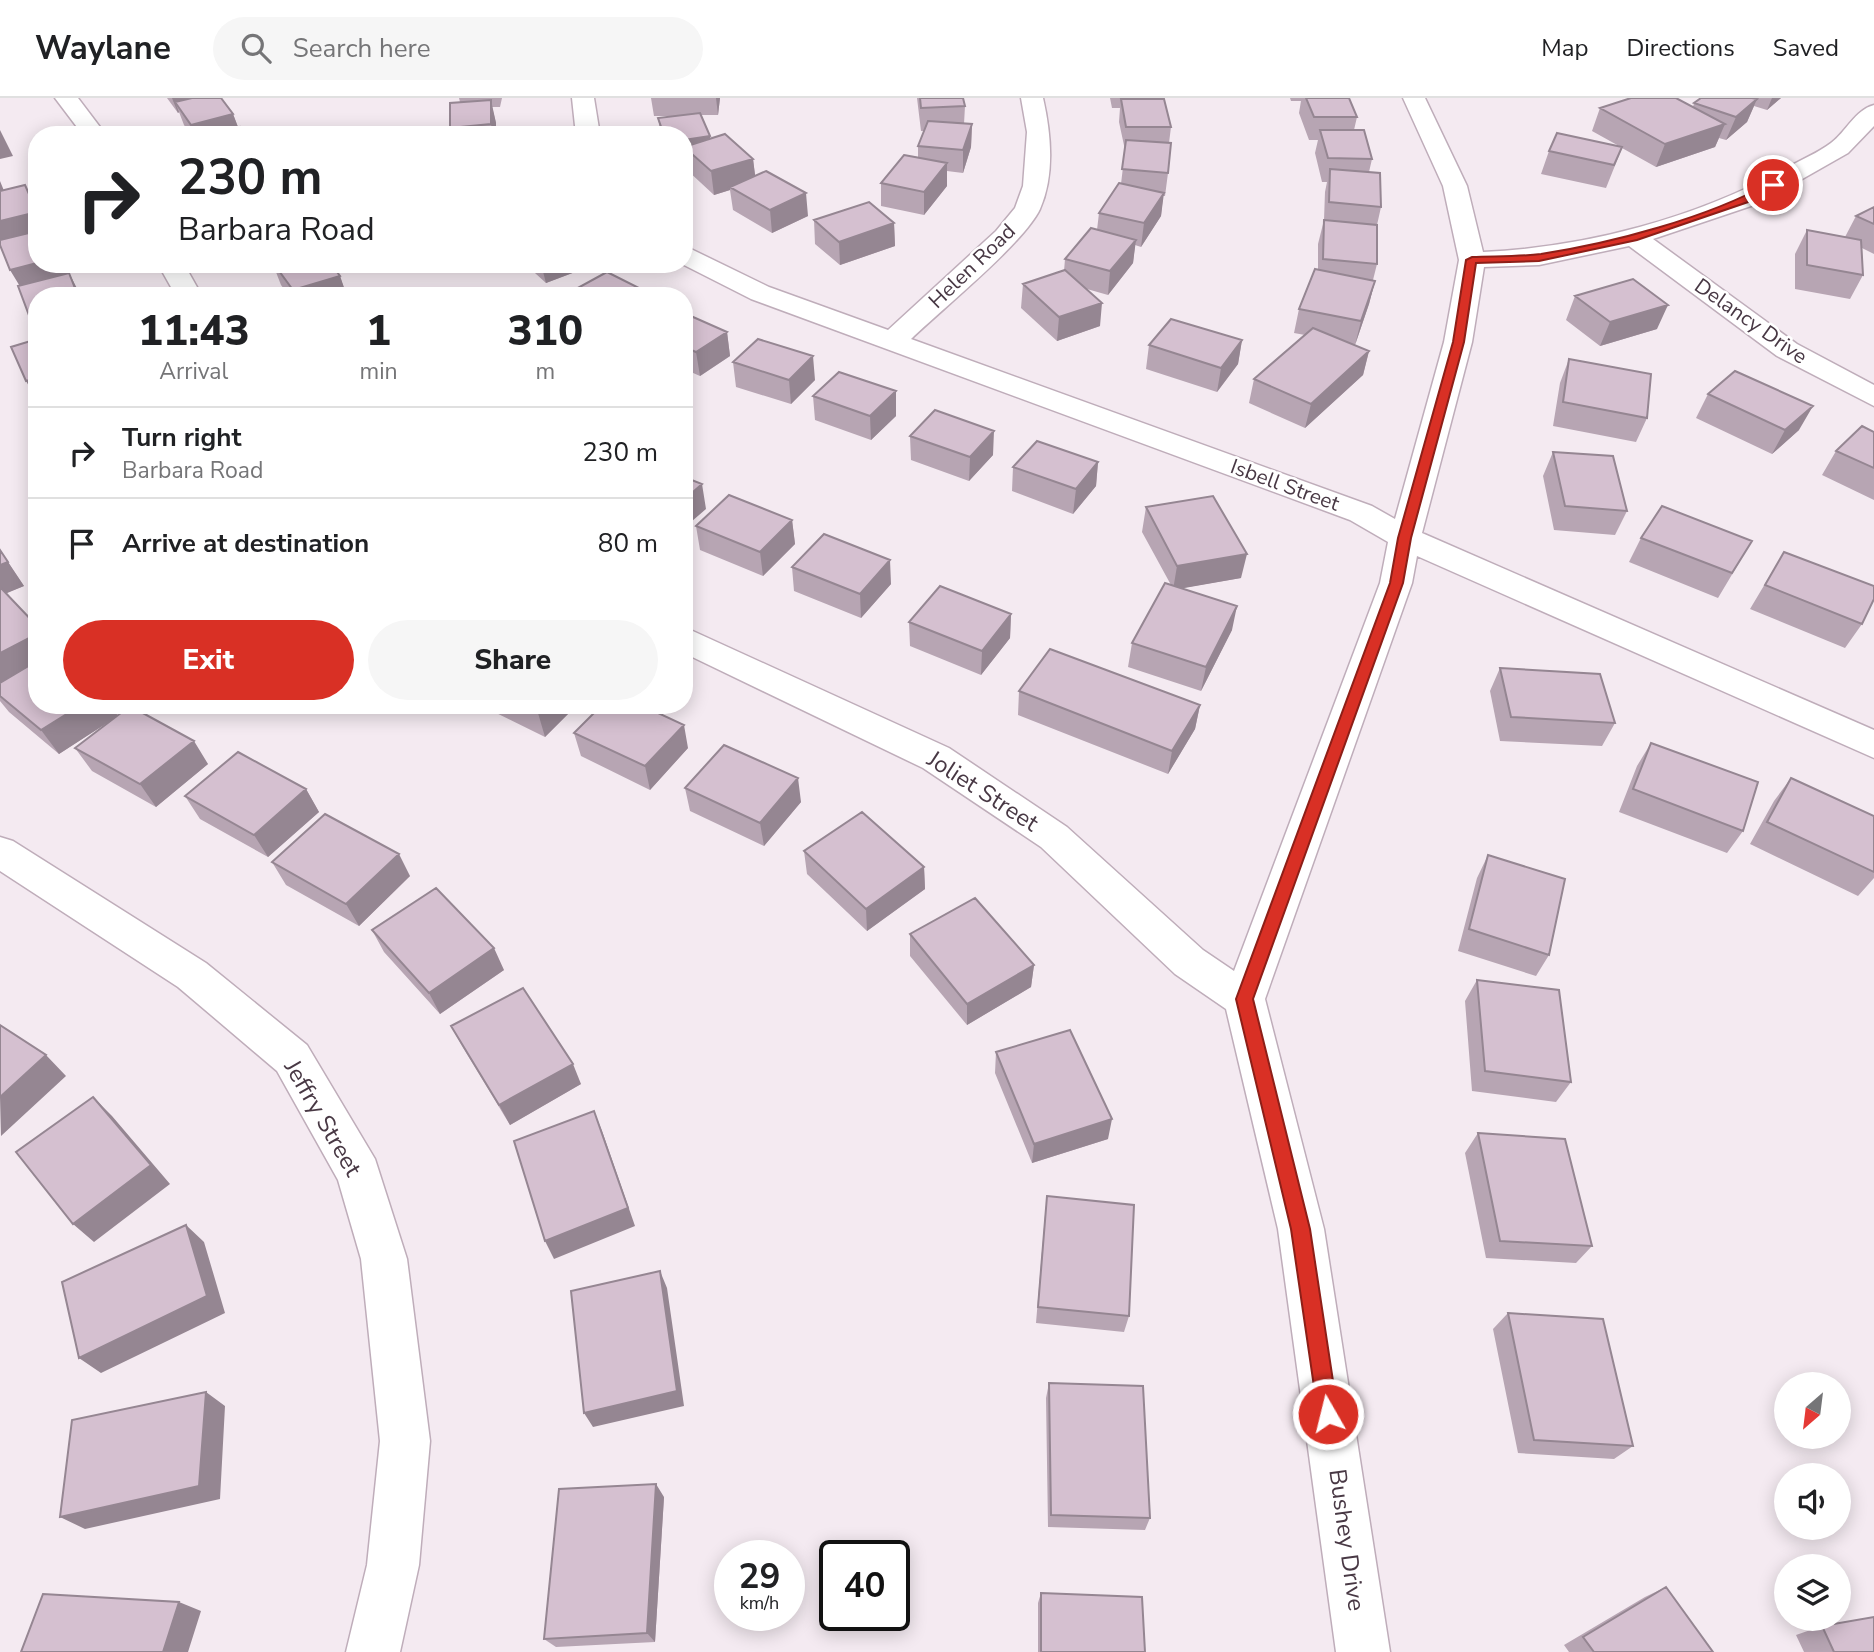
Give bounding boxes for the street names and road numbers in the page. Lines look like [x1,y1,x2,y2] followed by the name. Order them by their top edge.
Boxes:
[922,218,1022,314] street label: Helen Road
[1689,272,1813,370] street label: Delancy Drive
[1227,452,1344,518] street label: Isbell Street
[920,743,1045,839] street label: Joliet Street
[276,1053,370,1183] street label: Jeffry Street
[1321,1467,1373,1613] street label: Bushey Drive

